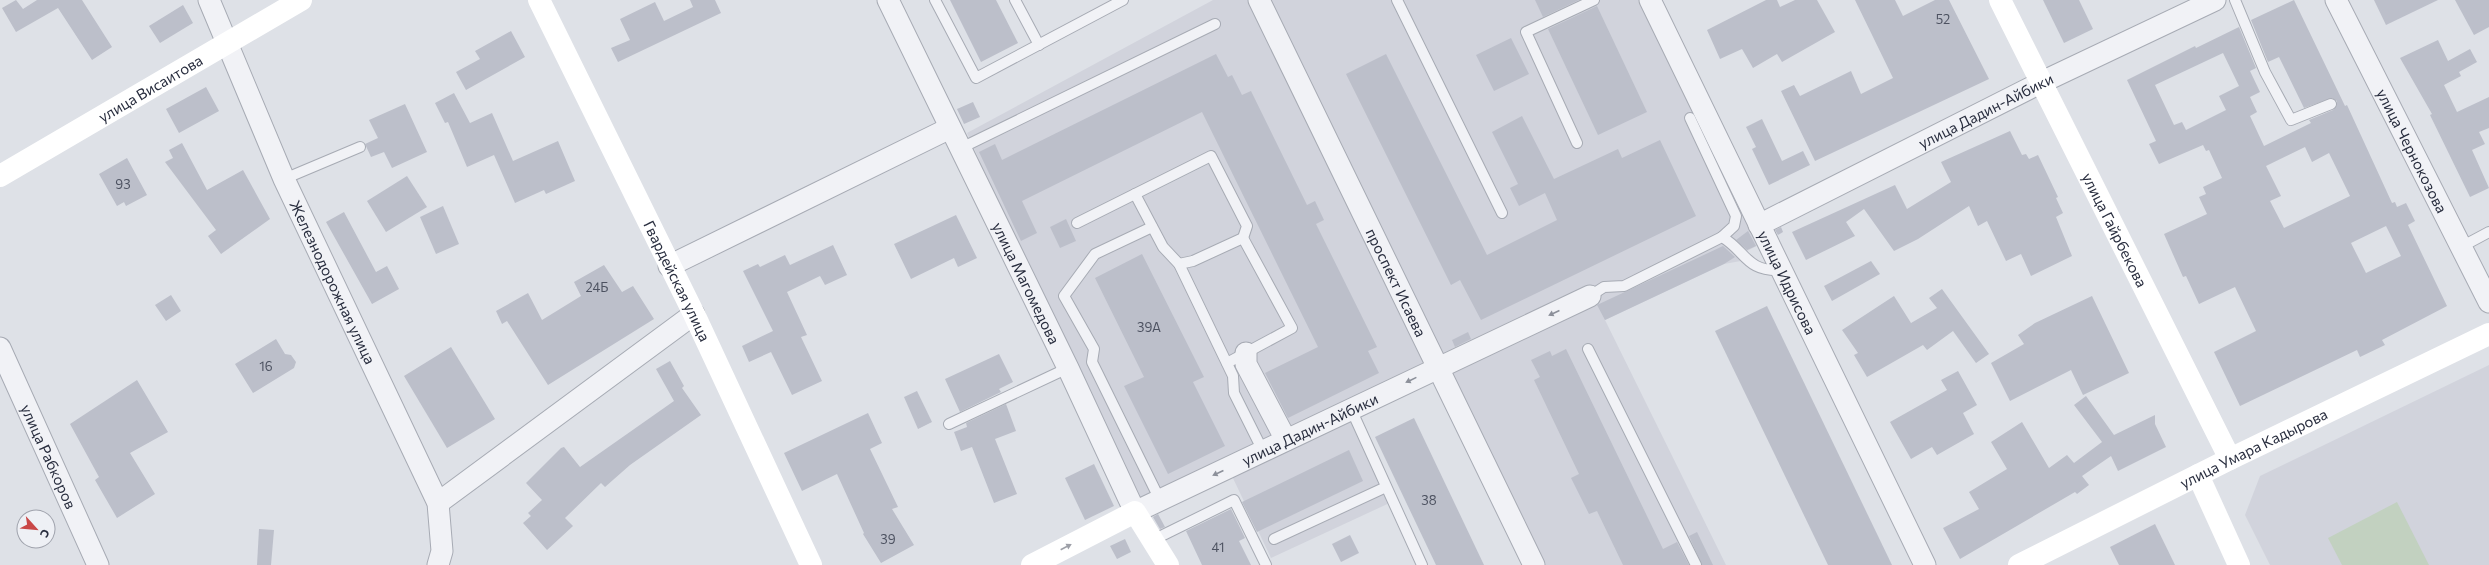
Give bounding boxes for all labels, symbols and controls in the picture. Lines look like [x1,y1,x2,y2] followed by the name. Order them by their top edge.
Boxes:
[1936,11,1950,27] house number: 52
[95,51,206,126] street label: улица Висаитова
[1915,69,2056,152] street label: улица Дадин-Айбики
[2373,86,2451,216] street label: улица Чернокозова
[2079,170,2151,290] street label: улица Гайрбекова
[115,176,131,192] house number: 93
[286,197,380,367] street label: Железнодорожная улица
[640,217,714,344] street label: Гвардейская улица
[989,219,1064,347] street label: улица Магомедова
[1362,225,1430,339] street label: проспект Исаева
[1754,227,1820,337] street label: улица Идрисова
[586,279,608,295] house number: 24Б
[1549,310,1560,316] one-way arrow
[1137,319,1161,335] house number: 39А
[259,358,273,374] house number: 16
[1406,377,1417,383] one-way arrow
[1239,389,1381,469] street label: улица Дадин-Айбики
[18,401,80,512] street label: улица Рабкоров
[2177,404,2330,492] street label: улица Умара Кадырова
[1212,470,1224,476] one-way arrow
[1421,492,1437,508] house number: 38
[16,509,56,549] north arrow
[38,527,53,540] text: С
[880,531,896,547] house number: 39
[1212,539,1224,555] house number: 41
[1061,544,1072,550] one-way arrow

